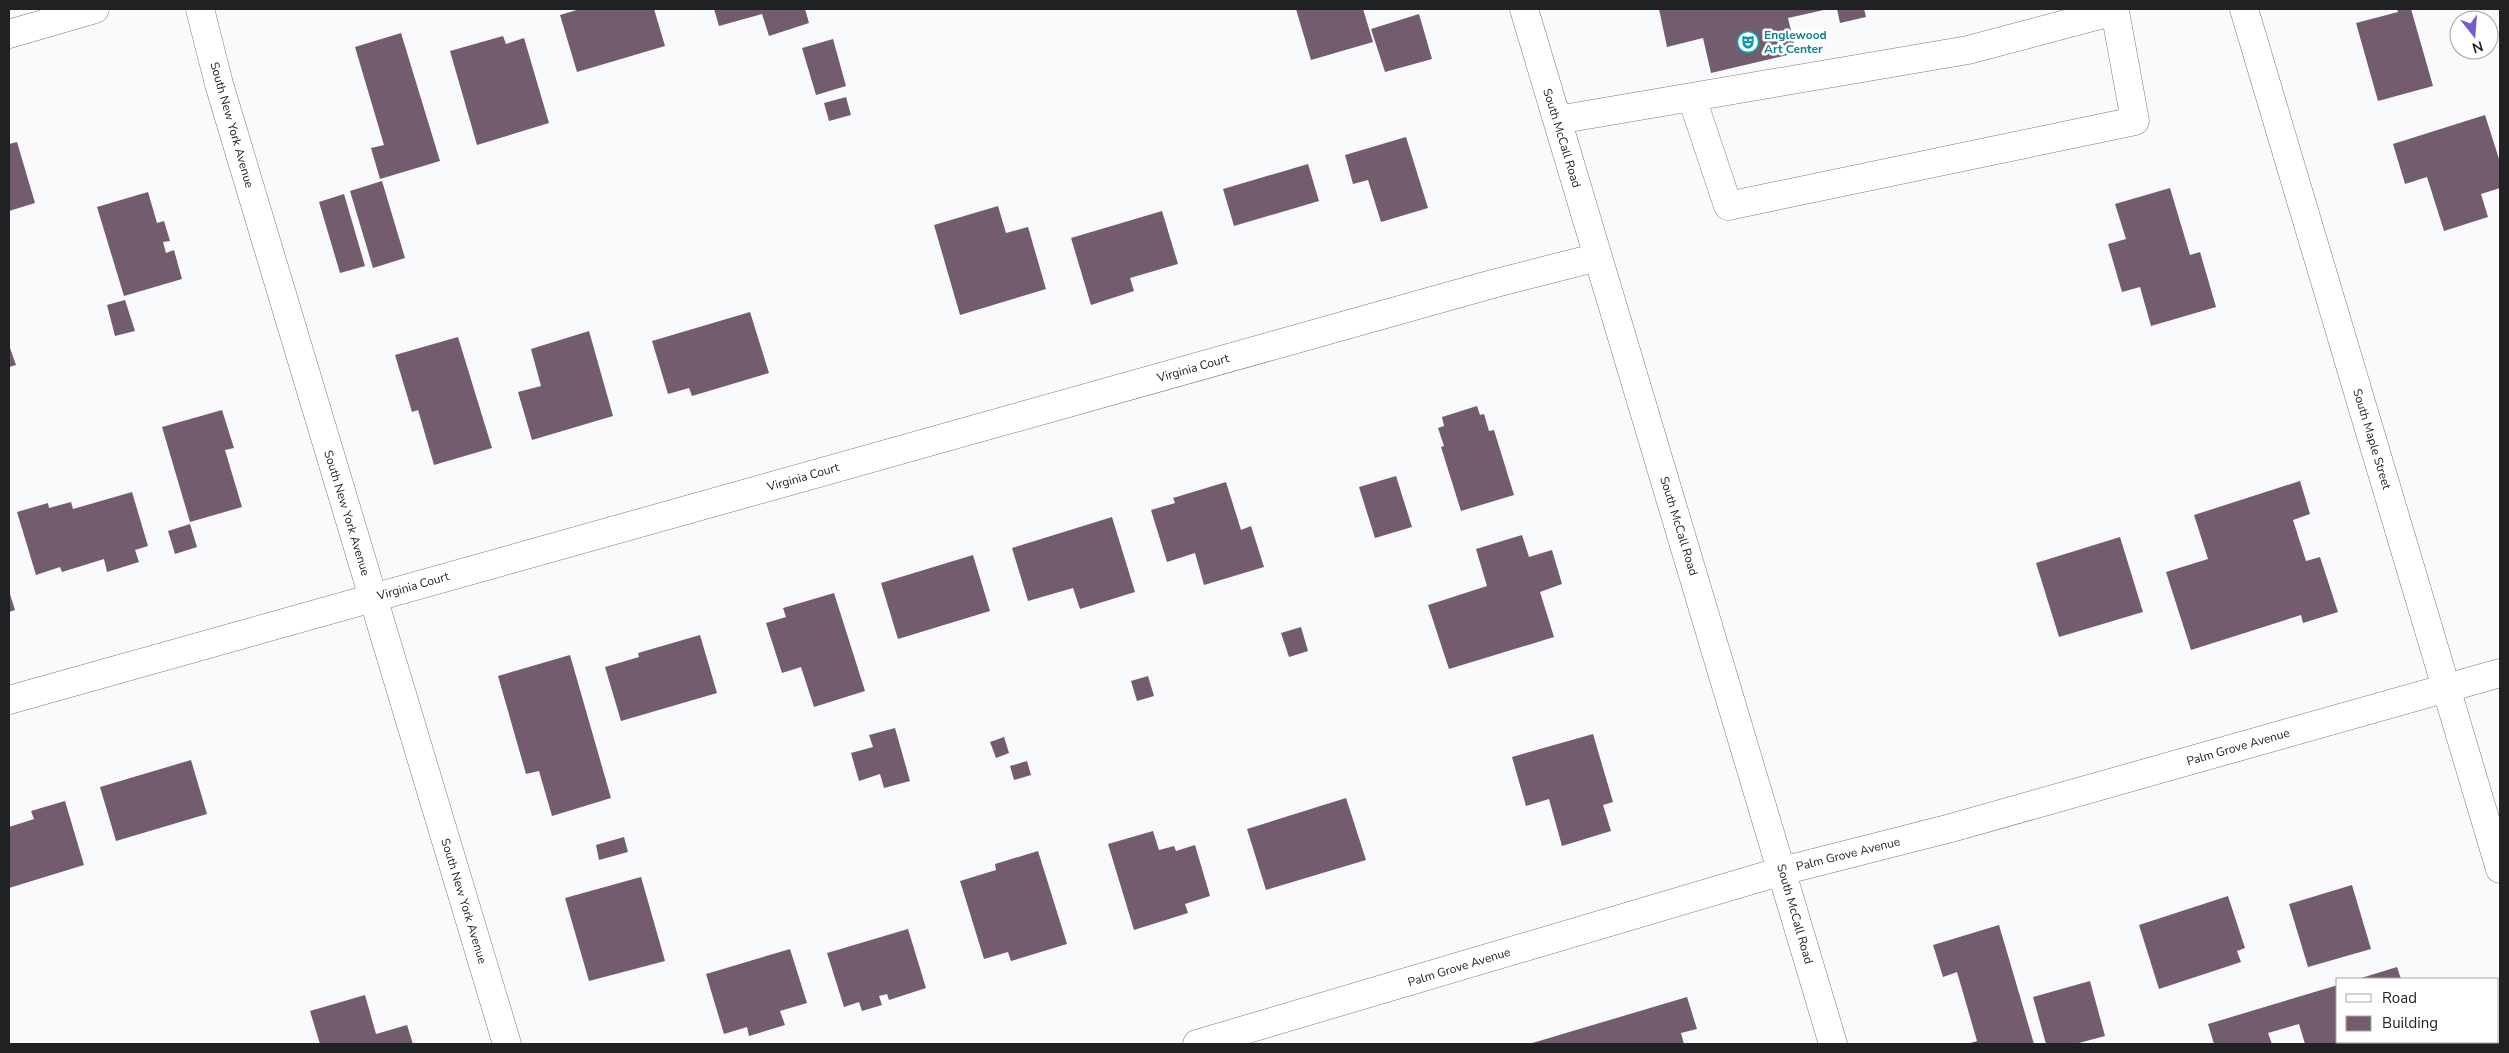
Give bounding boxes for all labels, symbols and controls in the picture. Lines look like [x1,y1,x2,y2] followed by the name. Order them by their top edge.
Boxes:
[2449,10,2499,60] north arrow
[1764,27,1827,57] place label: Englewood Art Center
[1736,30,1760,54] theatre icon: Englewood Art Center
[2470,36,2485,58] text: N
[206,60,258,190] street label: South New York Avenue
[1539,86,1585,190] street label: South McCall Road
[1154,350,1232,386] street label: Virginia Court
[2349,387,2395,492] street label: South Maple Street
[320,448,374,578] street label: South New York Avenue
[764,459,842,495] street label: Virginia Court
[1656,474,1702,578] street label: South McCall Road
[374,568,452,604] street label: Virginia Court
[2185,725,2291,769] street label: Palm Grove Avenue
[1794,833,1902,875] street label: Palm Grove Avenue
[437,836,491,966] street label: South New York Avenue
[1773,862,1817,966] street label: South McCall Road
[1406,944,1512,990] street label: Palm Grove Avenue
[2336,978,2499,1043] legend
[2382,988,2417,1008] text: Road
[2382,1013,2438,1033] text: Building

